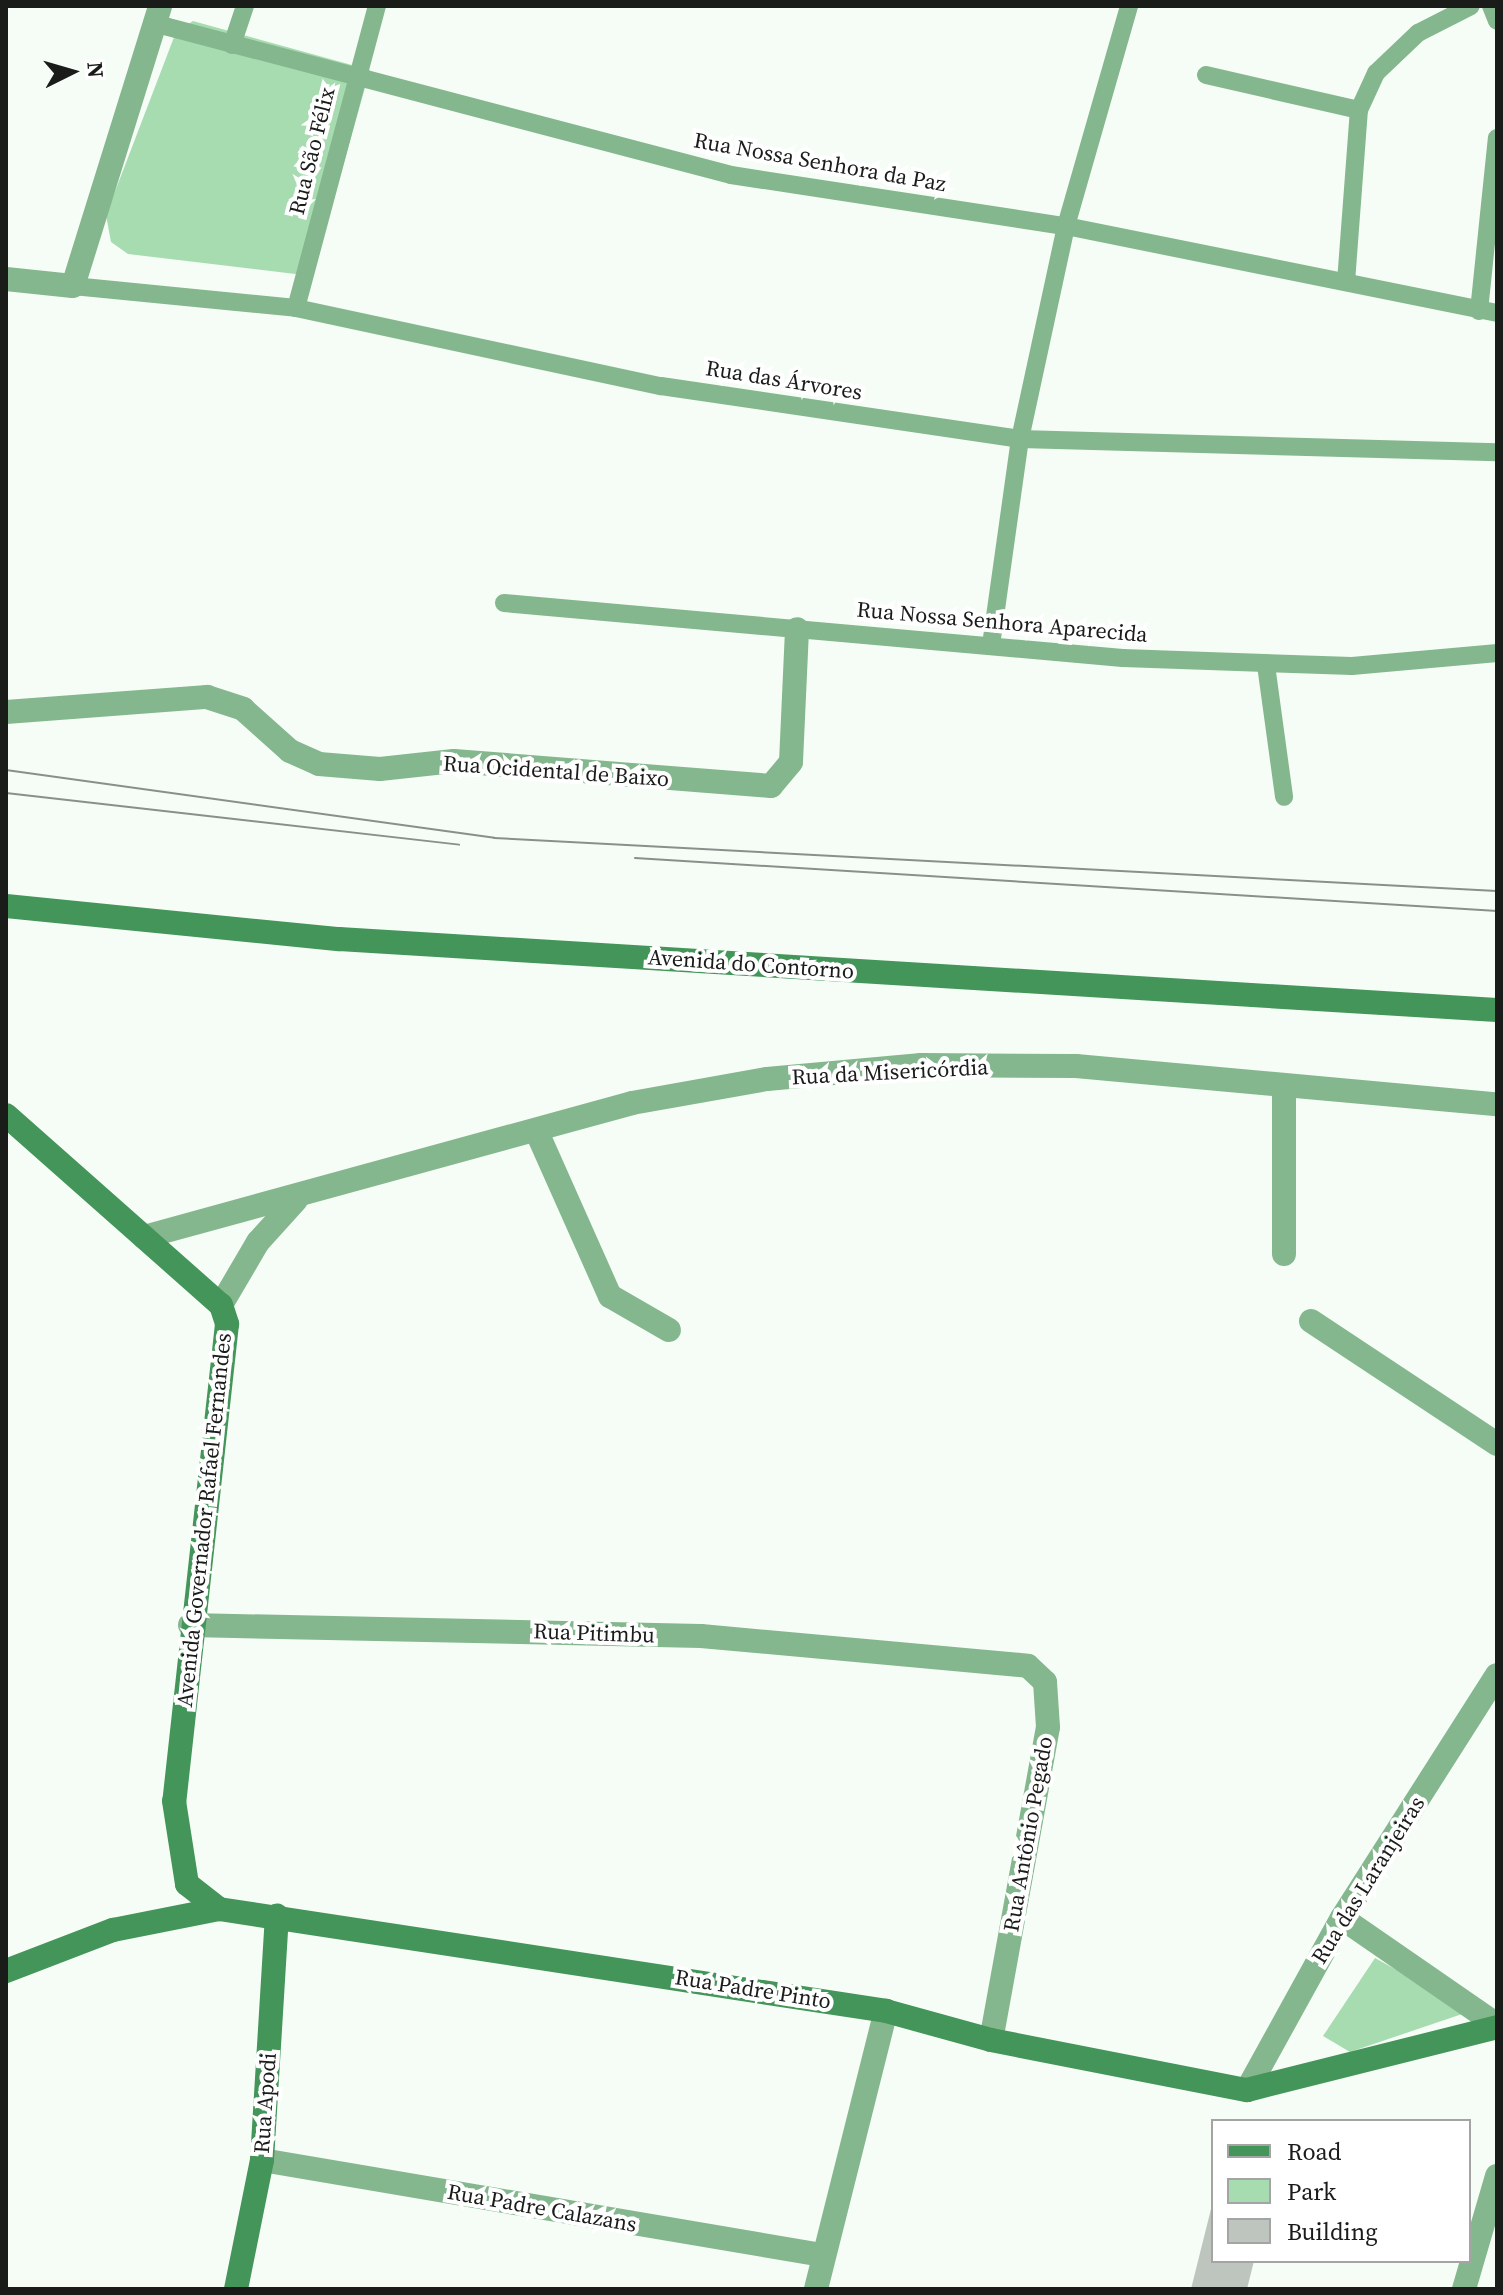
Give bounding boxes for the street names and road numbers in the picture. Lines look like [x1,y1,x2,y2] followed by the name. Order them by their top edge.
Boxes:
[283,85,341,217] street label: Rua São Félix
[692,127,948,197] street label: Rua Nossa Senhora da Paz
[704,355,864,405] street label: Rua das Árvores
[855,596,1149,648] street label: Rua Nossa Senhora Aparecida
[442,750,670,792] street label: Rua Ocidental de Baixo
[647,944,855,984] street label: Avenida do Contorno
[791,1054,989,1090] street label: Rua da Misericórdia
[171,1332,237,1708] street label: Avenida Governador Rafael Fernandes
[533,1618,655,1648] street label: Rua Pitimbu
[998,1734,1058,1934] street label: Rua Antônio Pegado
[1306,1791,1430,1969] street label: Rua das Laranjeiras
[673,1964,833,2014] street label: Rua Padre Pinto
[248,2052,282,2154] street label: Rua Apodi
[445,2178,639,2238] street label: Rua Padre Calazans

